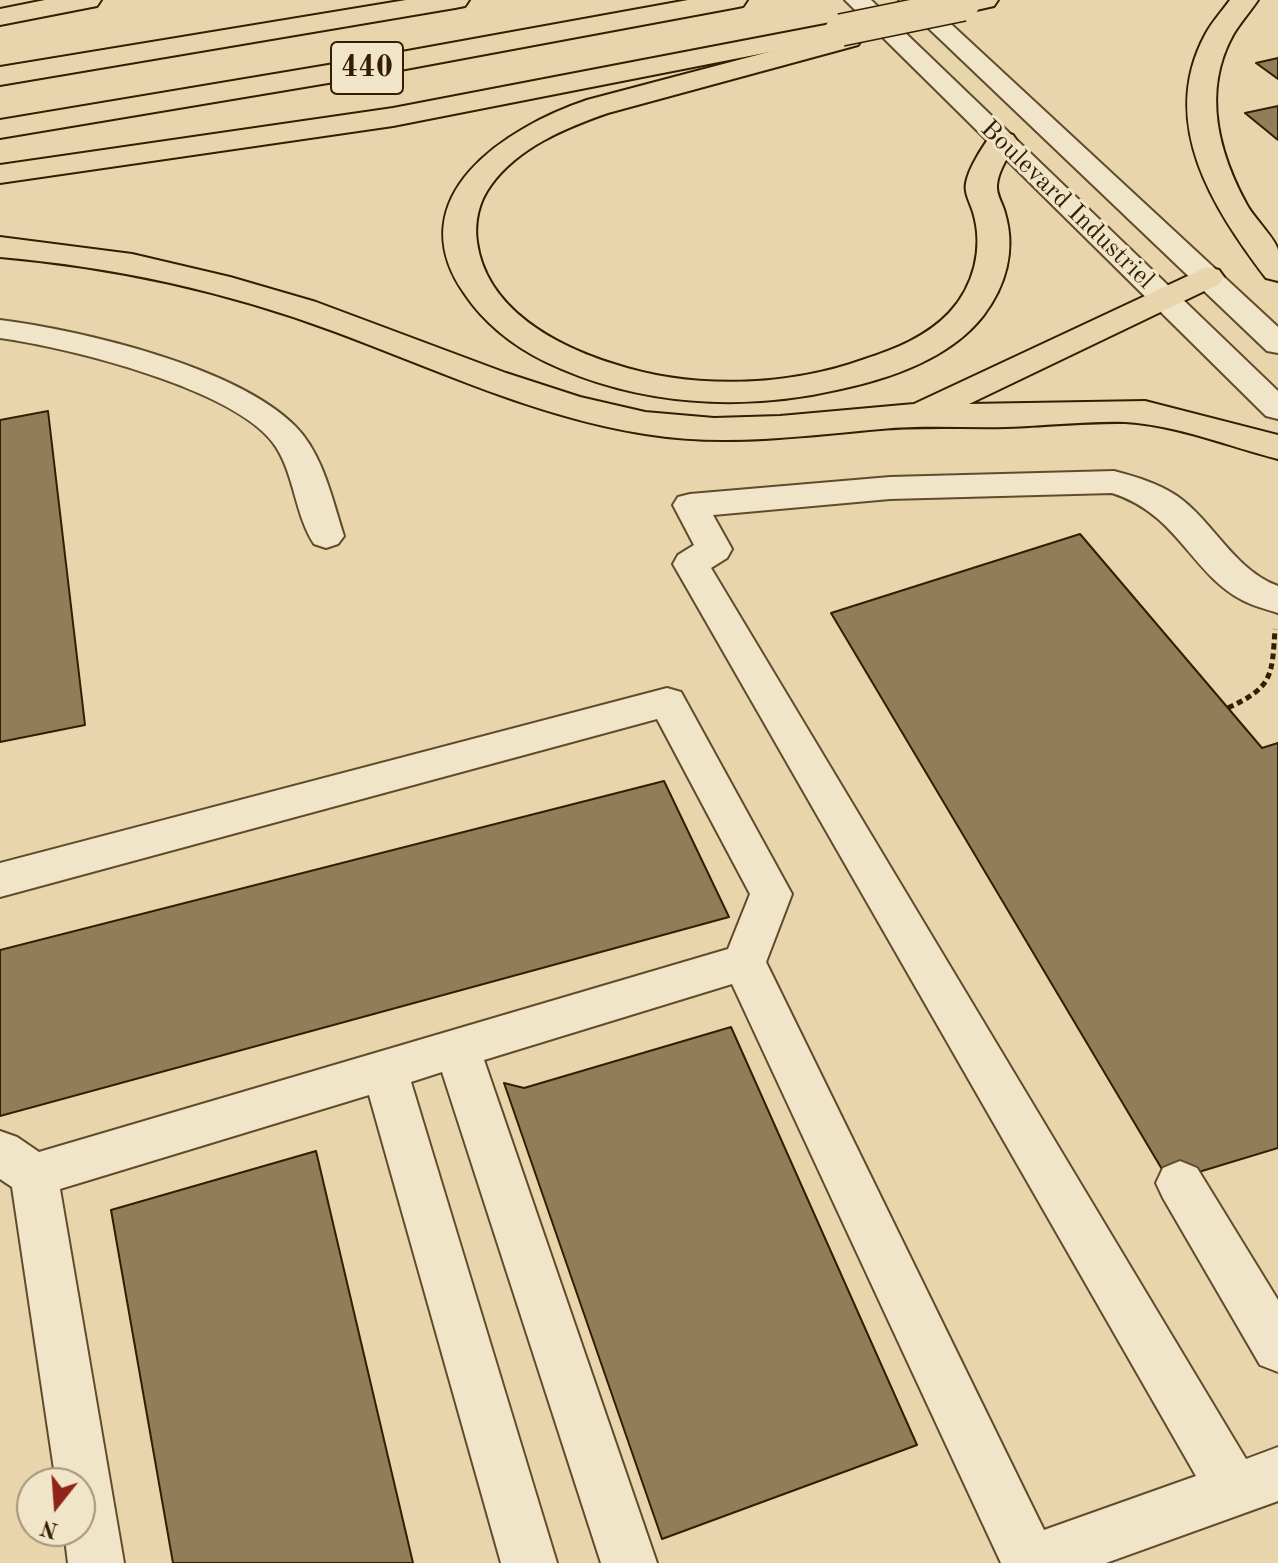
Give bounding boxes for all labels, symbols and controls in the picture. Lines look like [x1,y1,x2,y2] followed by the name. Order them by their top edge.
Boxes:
[331,42,403,94] road number: 440
[974,114,1160,296] street label: Boulevard Industriel
[16,1467,96,1547] north arrow
[38,1515,61,1541] text: N

